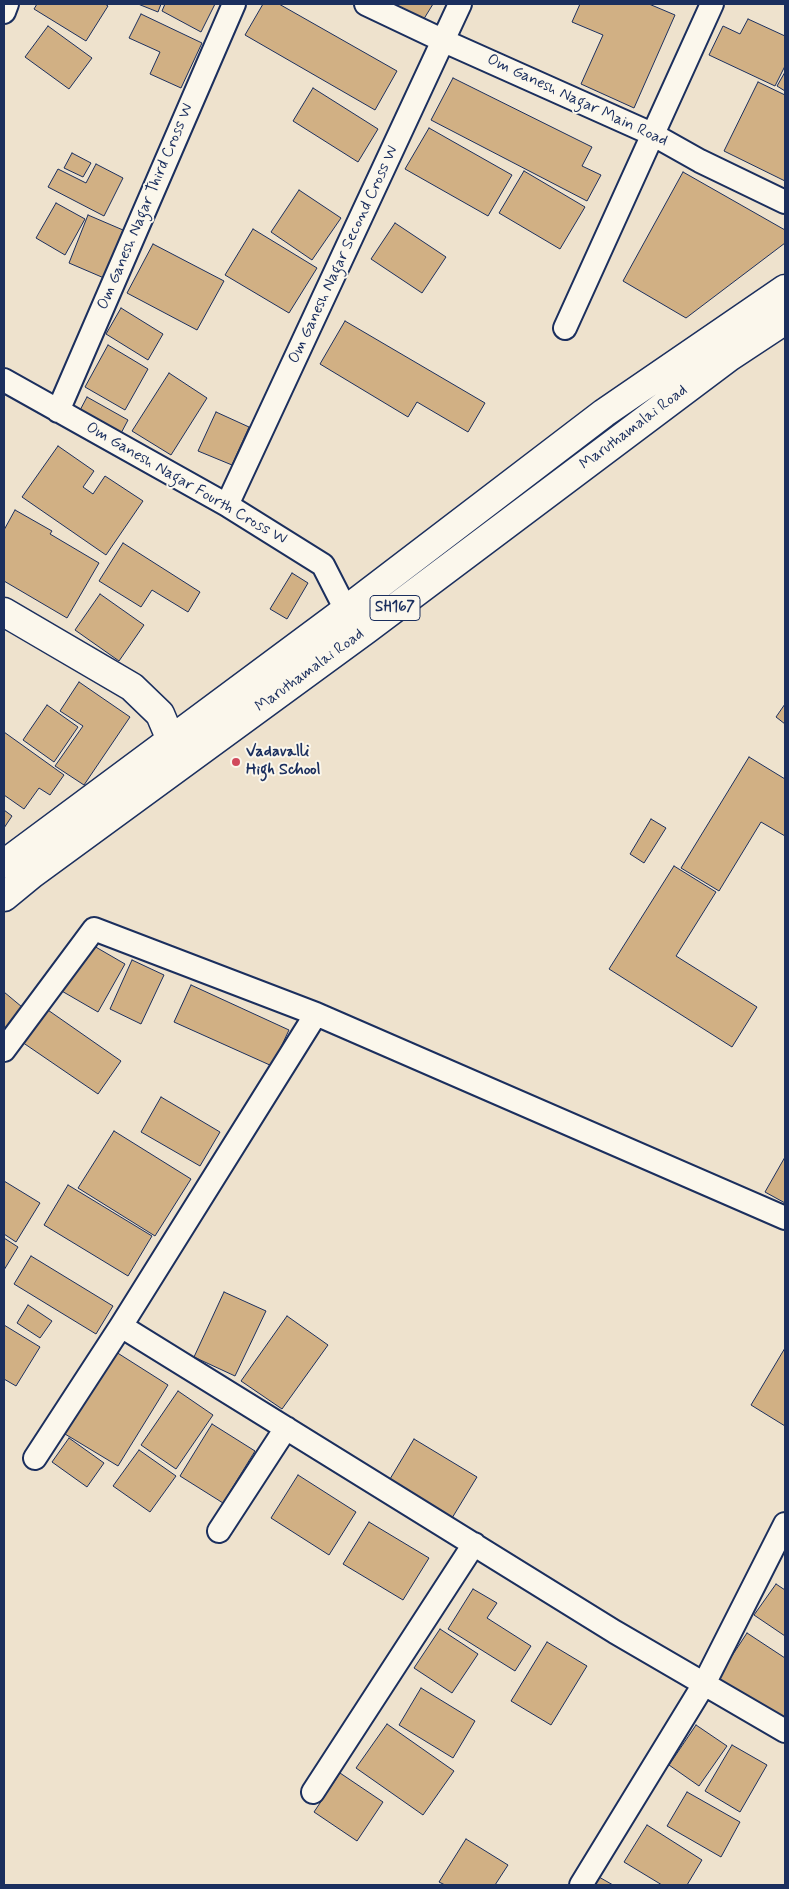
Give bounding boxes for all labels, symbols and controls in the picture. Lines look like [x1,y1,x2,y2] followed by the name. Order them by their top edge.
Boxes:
[484,51,670,151] street label: Om Ganesh Nagar Main Road
[94,101,198,313] street label: Om Ganesh Nagar Third Cross W
[285,143,403,367] street label: Om Ganesh Nagar Second Cross W
[576,381,692,475] street label: Maruthamalai Road
[82,418,290,550] street label: Om Ganesh Nagar Fourth Cross W
[370,596,420,620] road number: SH167
[252,625,368,717] street label: Maruthamalai Road
[246,743,321,781] place label: Vadavalli High School
[230,756,242,768] marker: Vadavalli High School

